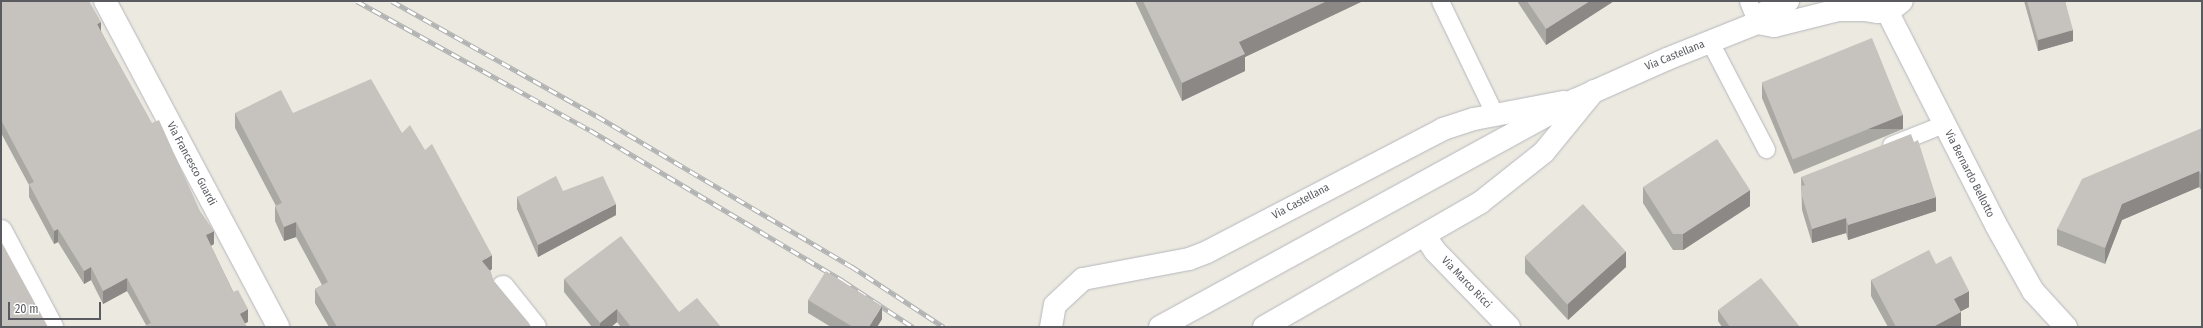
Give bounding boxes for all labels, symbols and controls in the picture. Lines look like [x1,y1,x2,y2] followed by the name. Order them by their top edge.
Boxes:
[1643,38,1707,74] street label: Via Castellana
[163,120,219,208] street label: Via Francesco Guardi
[1941,128,1997,220] street label: Via Bernardo Bellotto
[1270,181,1332,223] street label: Via Castellana
[1438,254,1494,312] street label: Via Marco Ricci
[10,294,103,320] scale bar
[15,302,39,316] text: 20 m

